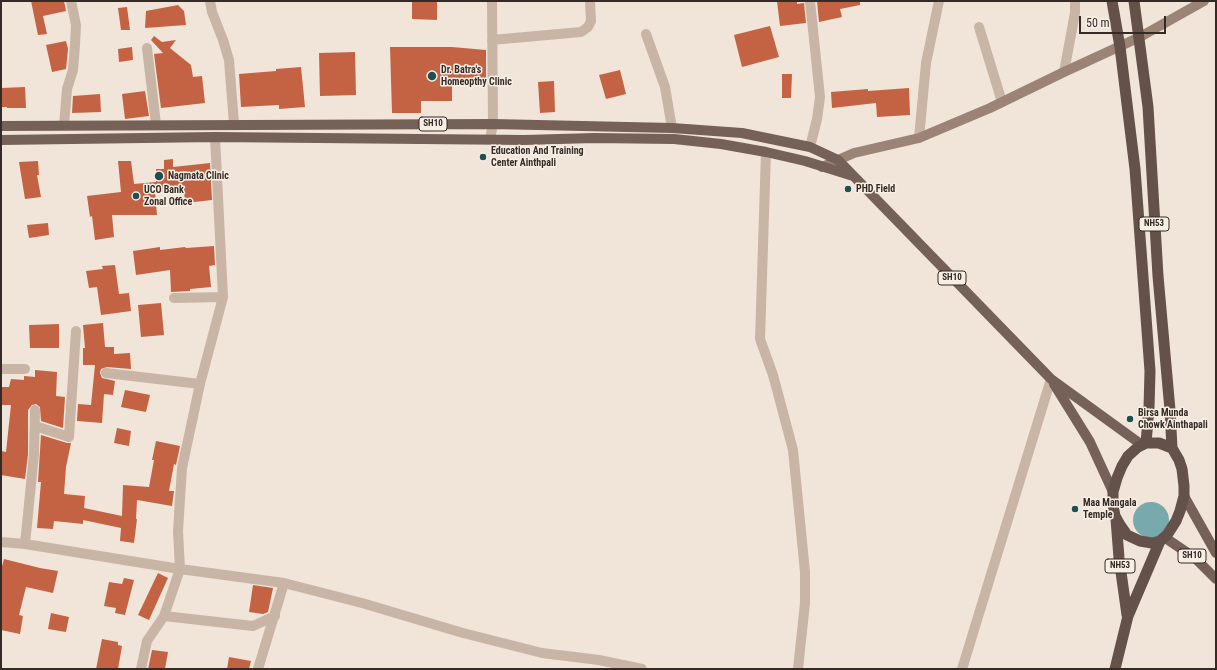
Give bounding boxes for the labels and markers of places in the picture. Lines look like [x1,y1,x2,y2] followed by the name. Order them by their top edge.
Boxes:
[441,64,512,88] place label: Dr. Batra's Homeopthy Clinic
[426,70,438,82] marker: Dr. Batra's Homeopthy Clinic
[491,145,584,168] place label: Education And Training Center Ainthpali
[478,152,488,162] marker: Education And Training Center Ainthpali
[153,170,165,182] marker: Nagmata Clinic
[168,170,229,182] place label: Nagmata Clinic
[856,183,895,195] place label: PHD Field
[144,184,192,208] place label: UCO Bank Zonal Office
[843,184,853,194] marker: PHD Field
[131,191,141,201] marker: UCO Bank Zonal Office
[1138,407,1208,430] place label: Birsa Munda Chowk Ainthapali
[1125,414,1135,424] marker: Birsa Munda Chowk Ainthapali
[1083,497,1137,520] place label: Maa Mangala Temple
[1070,504,1080,514] marker: Maa Mangala Temple

